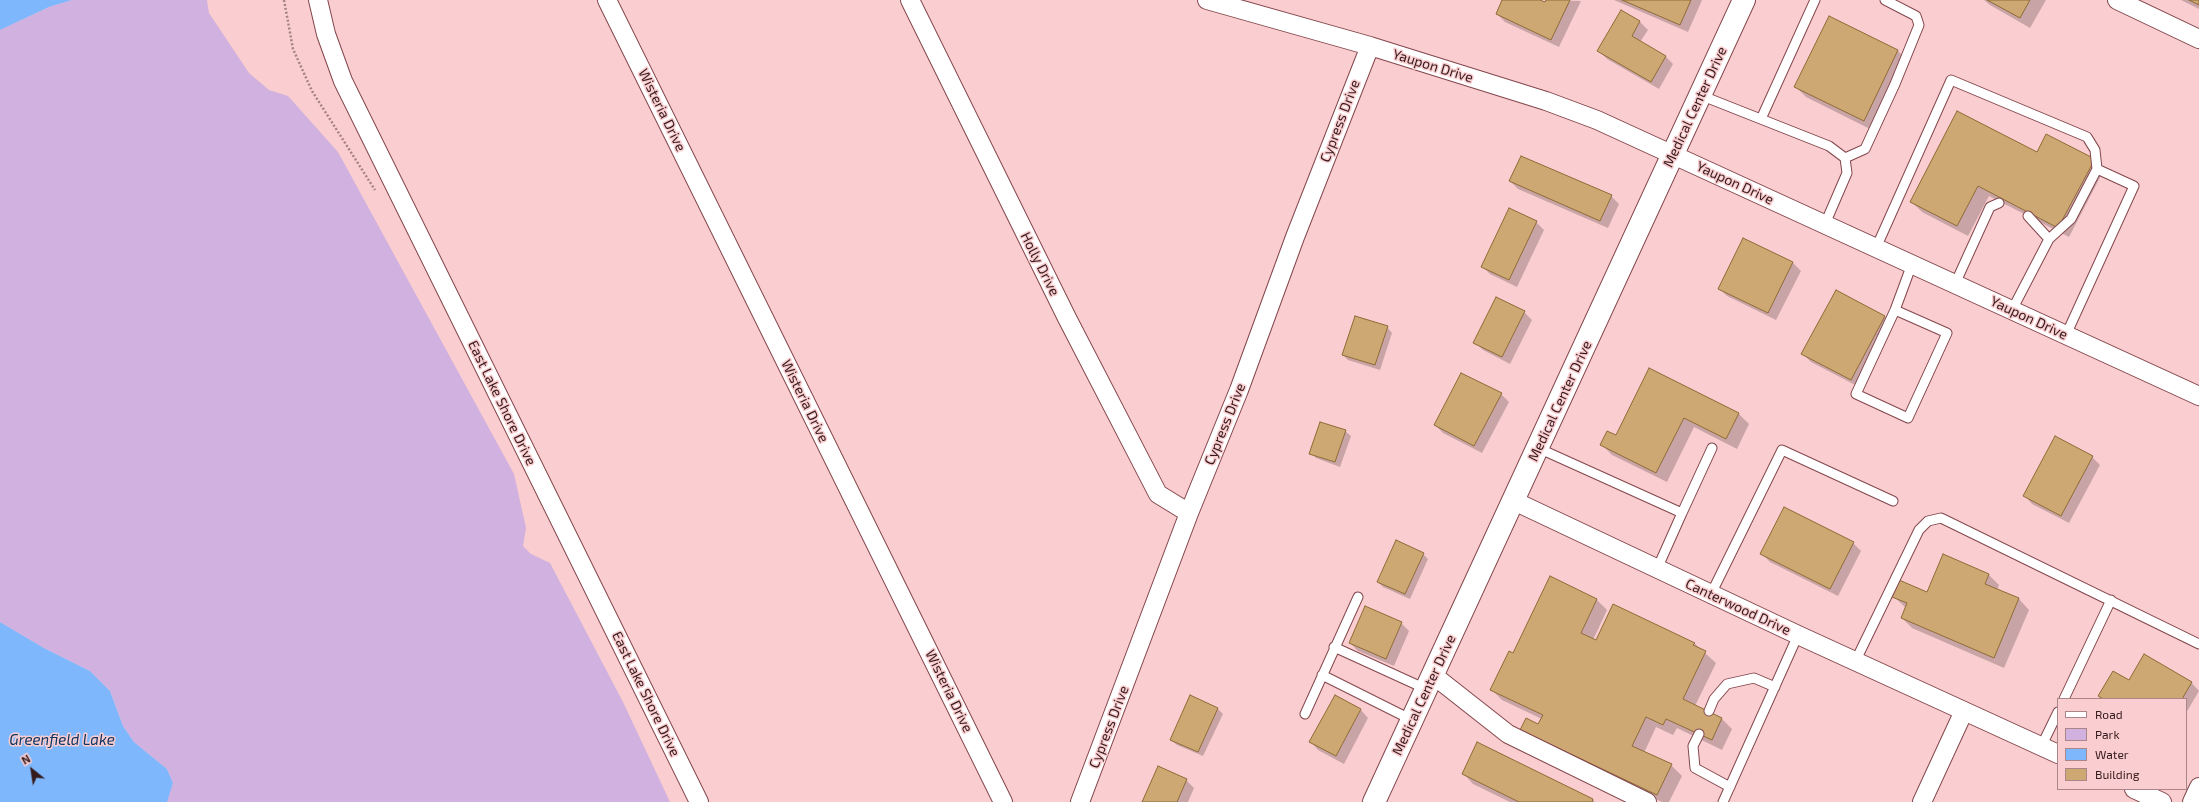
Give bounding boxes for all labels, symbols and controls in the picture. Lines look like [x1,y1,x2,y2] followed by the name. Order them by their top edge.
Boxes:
[1660,44,1730,170] street label: Medical Center Drive
[1391,46,1475,86] street label: Yaupon Drive
[635,66,689,154] street label: Wisteria Drive
[1317,77,1363,165] street label: Cypress Drive
[1694,158,1776,208] street label: Yaupon Drive
[1017,229,1063,299] street label: Holly Drive
[1988,293,2070,343] street label: Yaupon Drive
[464,338,540,468] street label: East Lake Shore Drive
[1525,338,1595,464] street label: Medical Center Drive
[778,357,832,445] street label: Wisteria Drive
[1201,381,1249,467] street label: Cypress Drive
[1683,575,1793,639] street label: Canterwood Drive
[608,629,684,759] street label: East Lake Shore Drive
[1389,632,1459,758] street label: Medical Center Drive
[922,647,976,735] street label: Wisteria Drive
[1086,683,1132,771] street label: Cypress Drive
[2057,698,2187,790] legend
[2095,707,2123,721] text: Road
[2095,727,2120,741] text: Park
[9,731,115,749] water label: Greenfield Lake
[2095,747,2129,761] text: Water
[12,750,52,790] north arrow
[19,752,32,767] text: N
[2095,767,2139,781] text: Building

